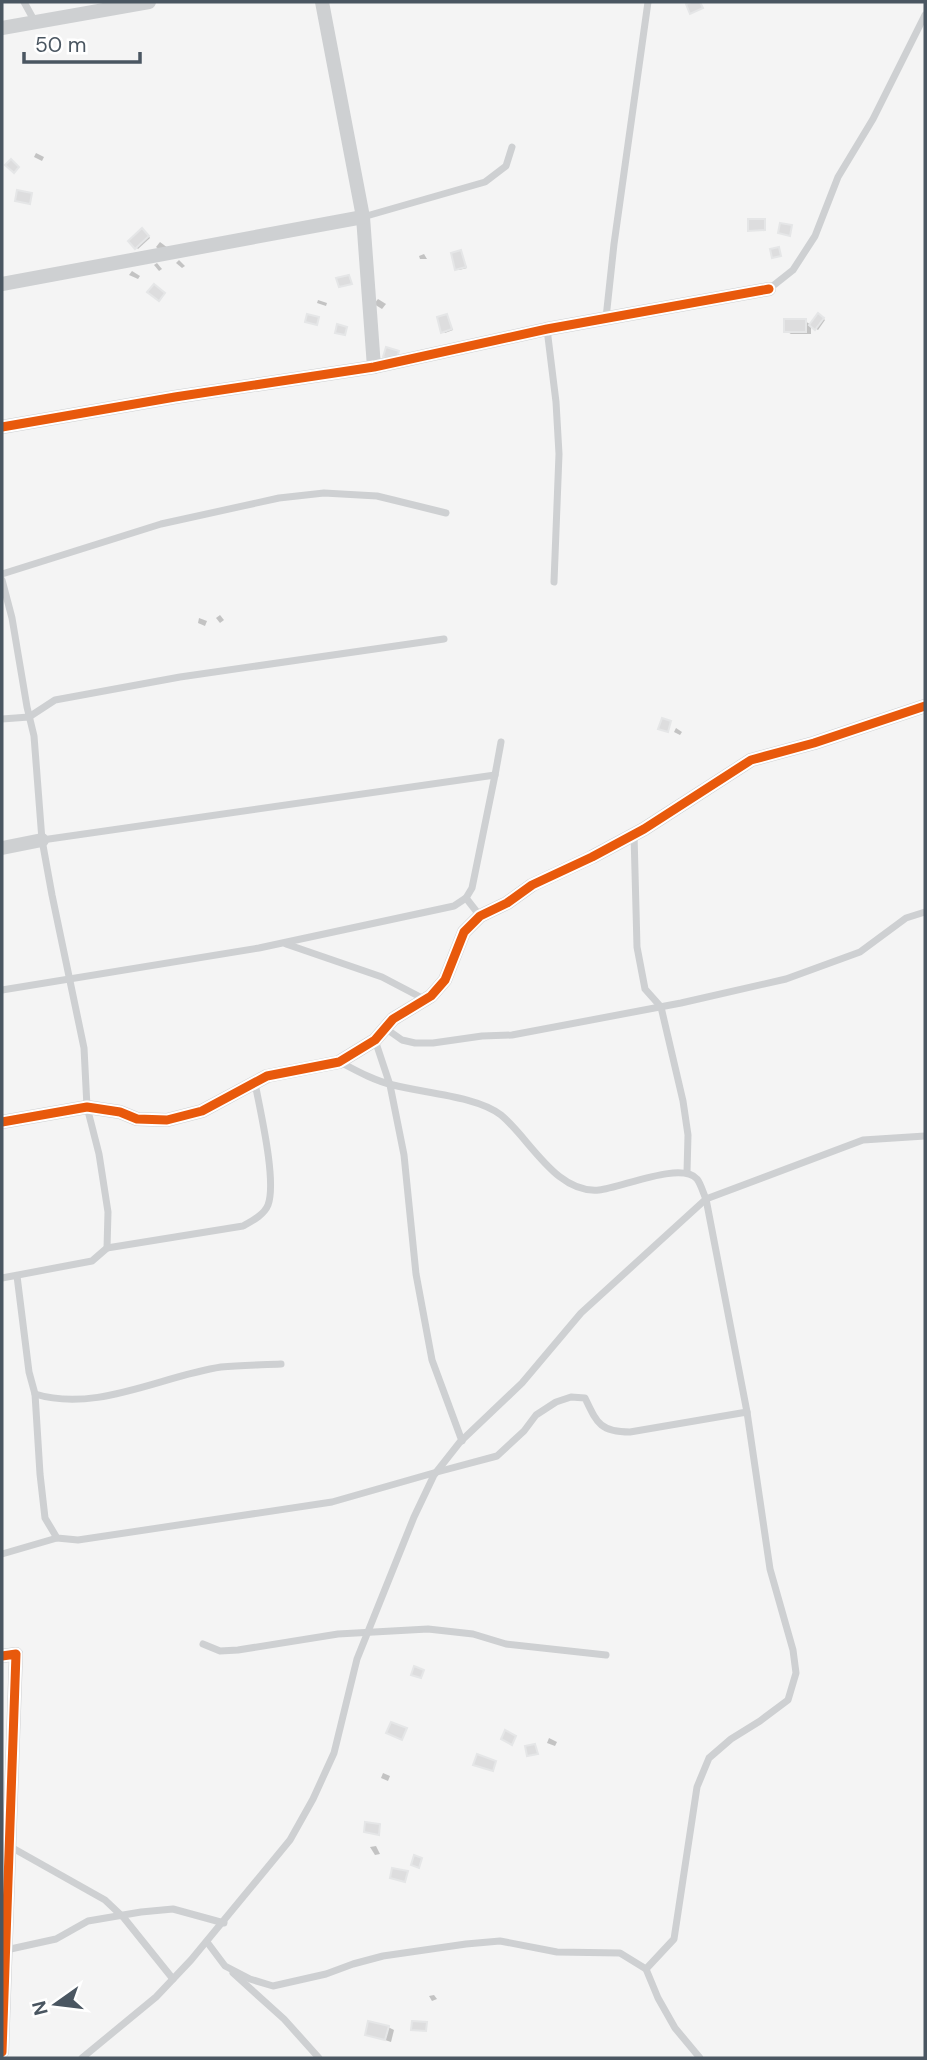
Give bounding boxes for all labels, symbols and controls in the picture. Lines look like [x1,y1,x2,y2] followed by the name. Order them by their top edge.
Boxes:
[24,21,140,65] scale bar
[35,31,86,59] text: 50 m
[21,1969,91,2039] north arrow
[26,1998,54,2018] text: N

